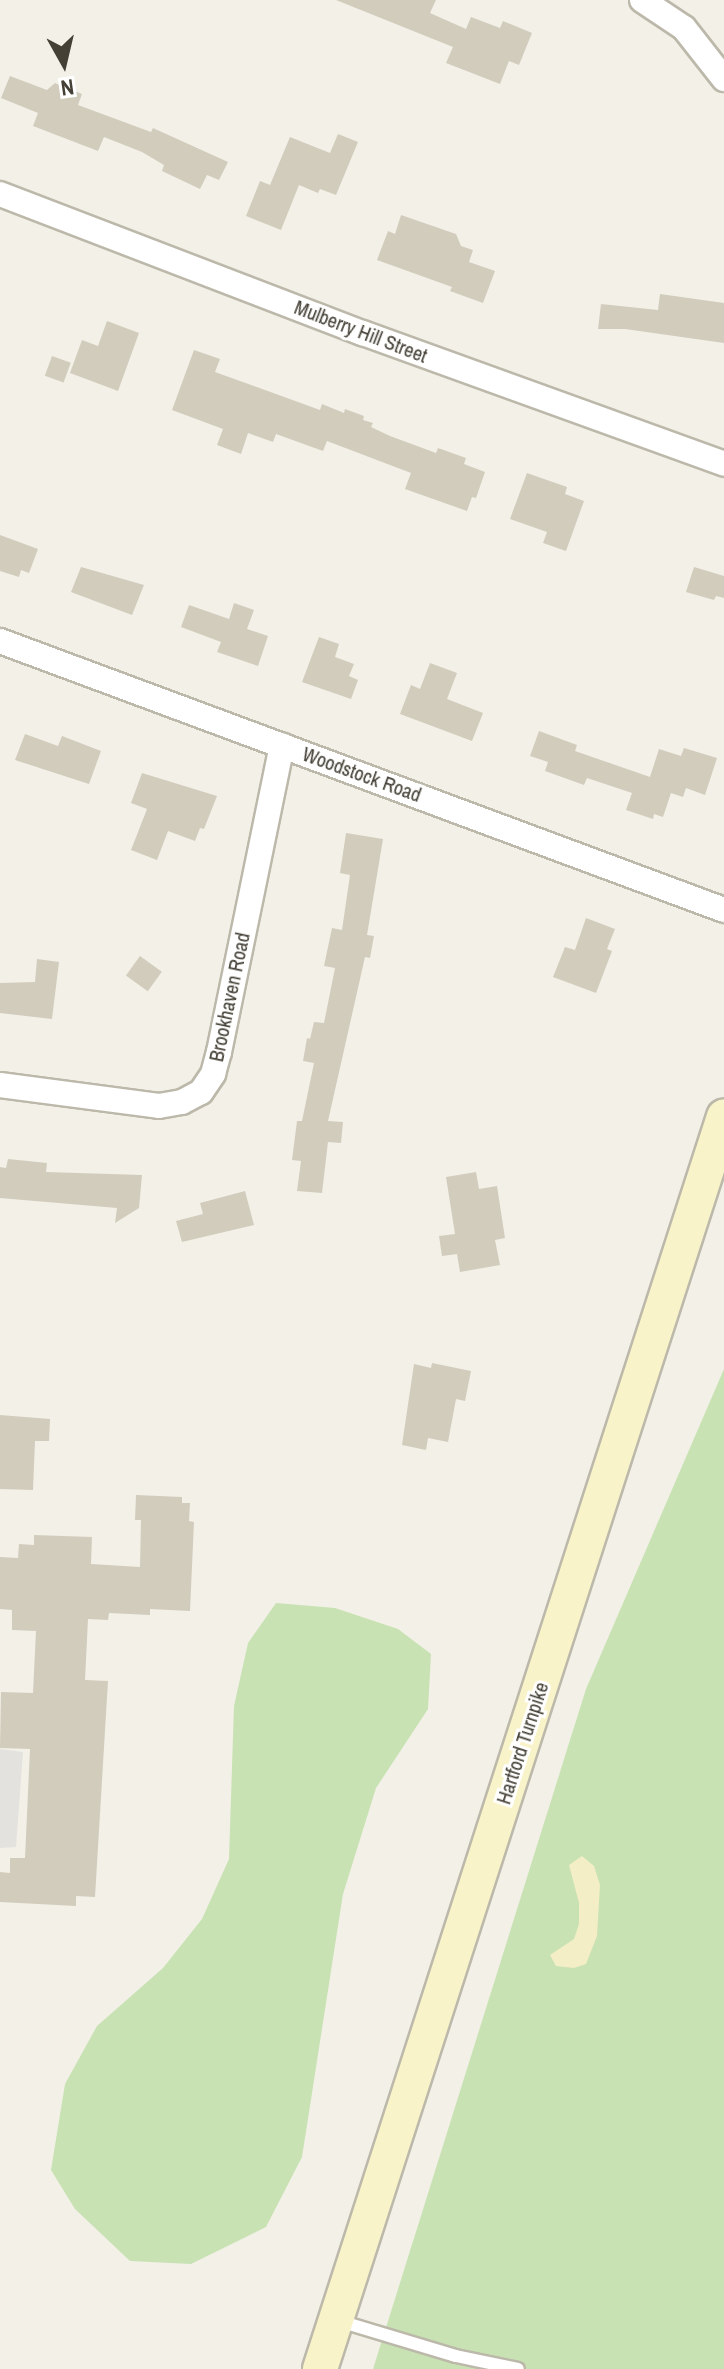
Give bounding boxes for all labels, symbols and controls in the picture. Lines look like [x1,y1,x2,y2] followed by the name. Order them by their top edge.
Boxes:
[24,24,104,104] north arrow
[59,72,76,104] text: N
[291,295,431,367] street label: Mulberry Hill Street
[299,741,425,807] street label: Woodstock Road
[204,930,254,1064] street label: Brookhaven Road
[491,1679,553,1807] street label: Hartford Turnpike

